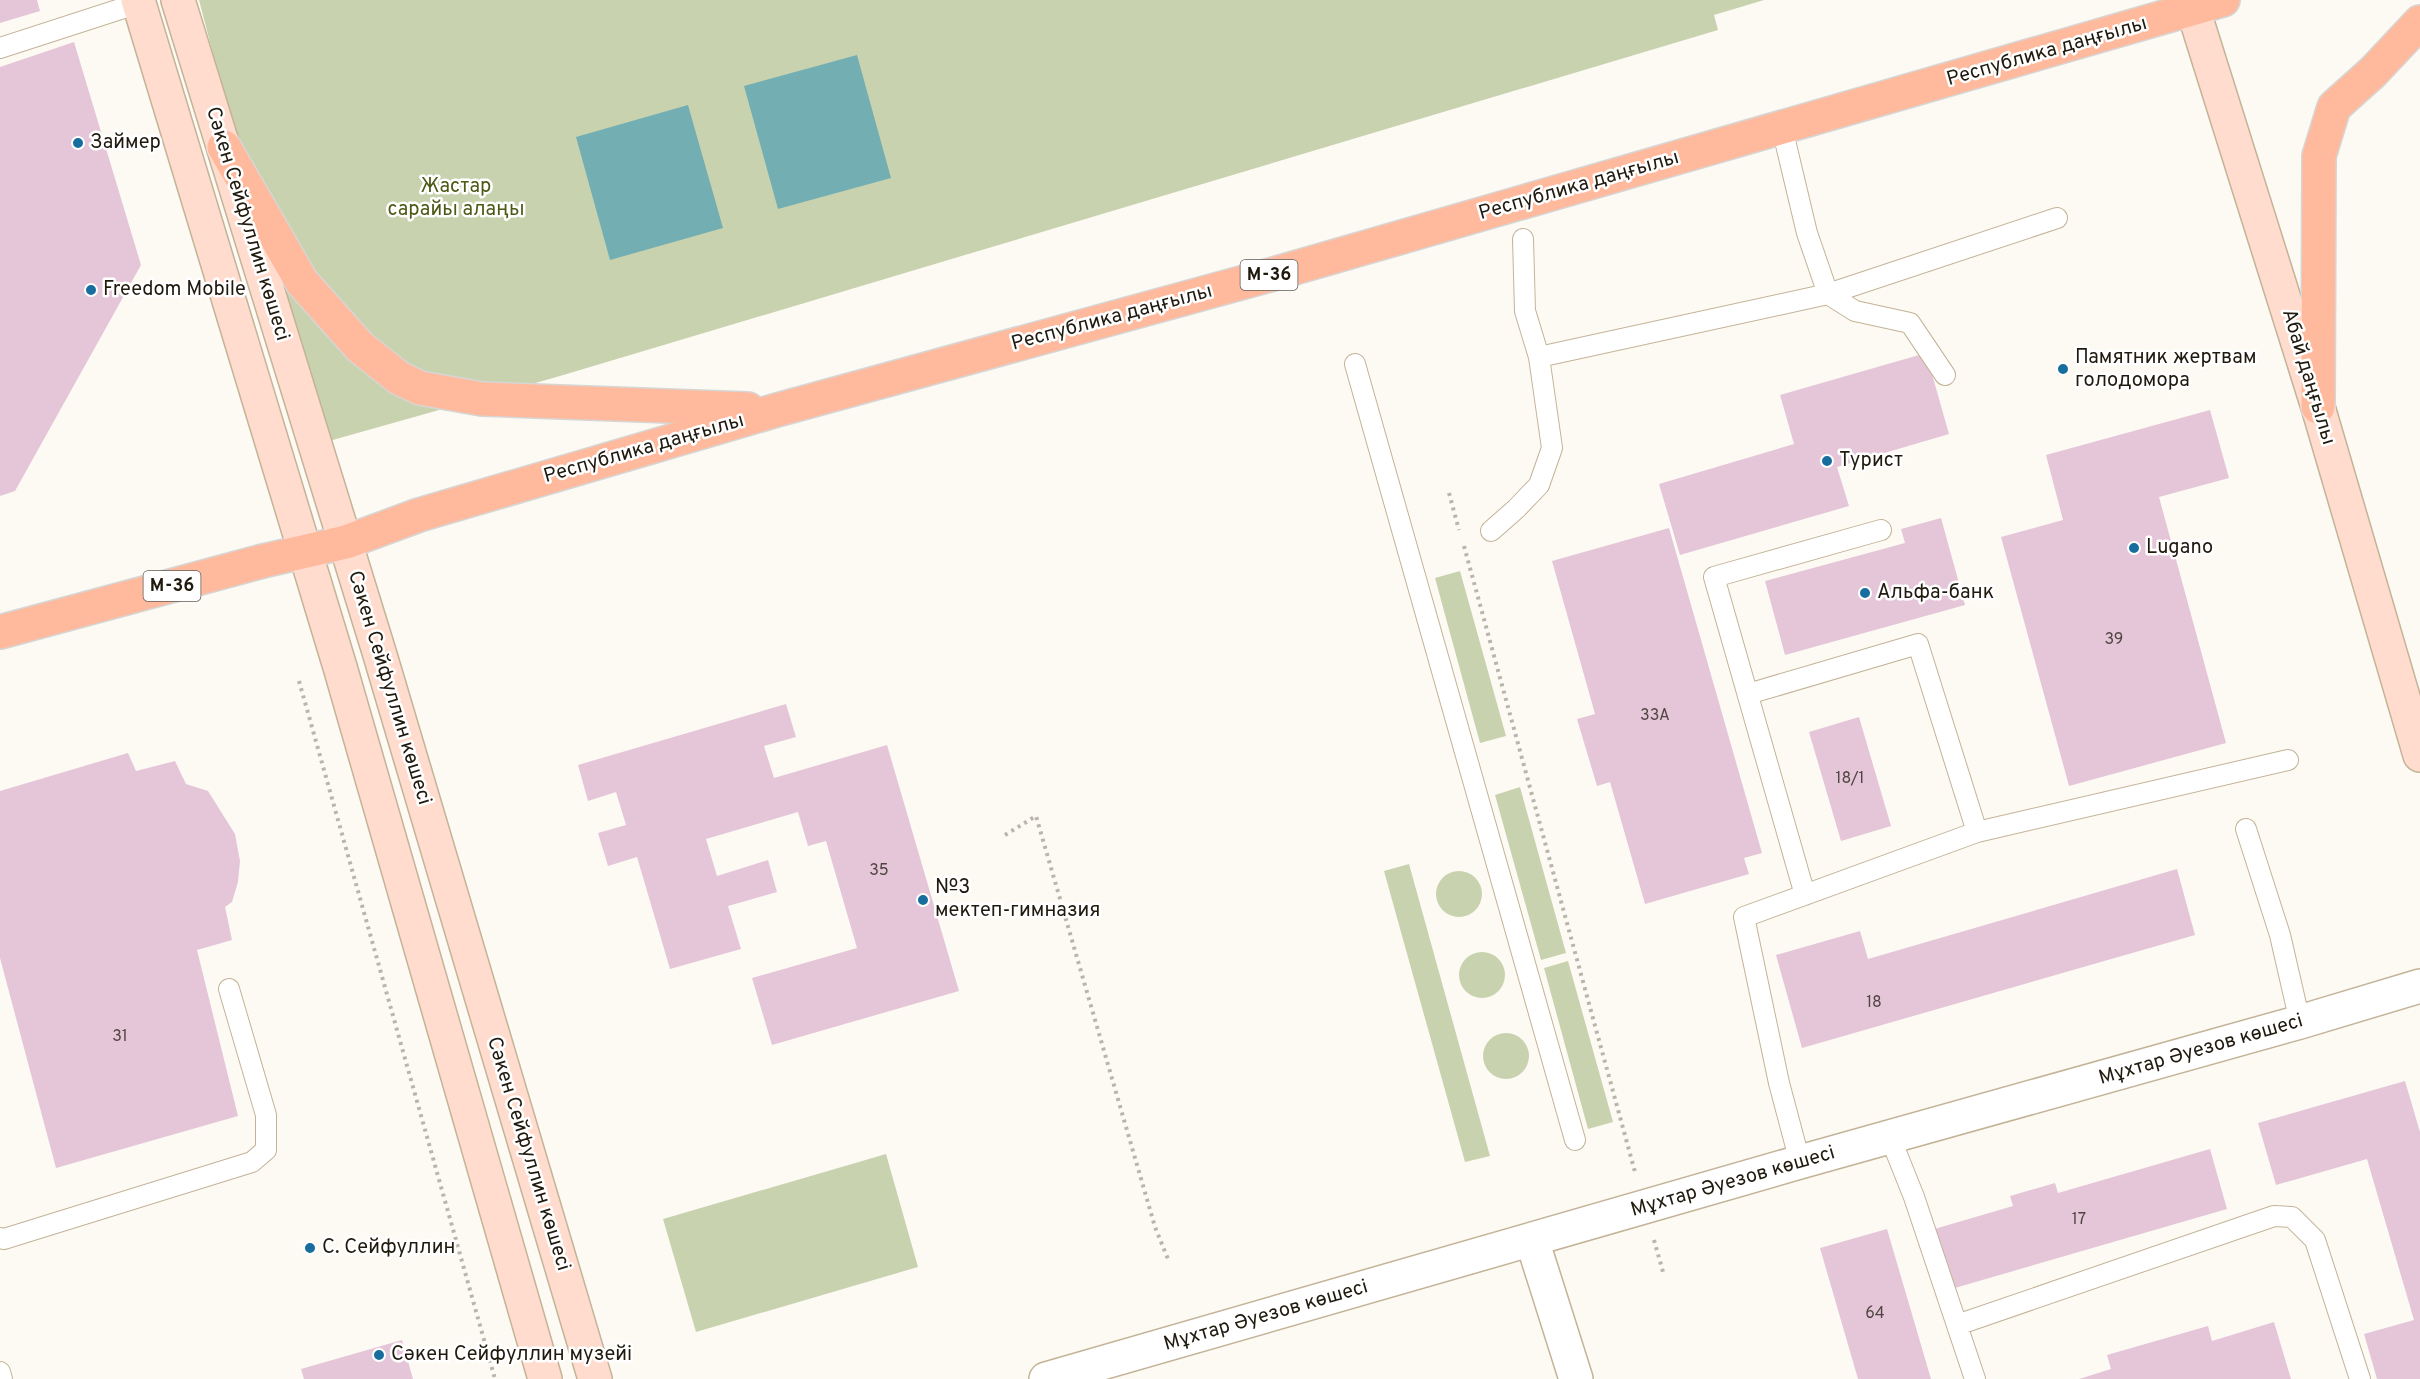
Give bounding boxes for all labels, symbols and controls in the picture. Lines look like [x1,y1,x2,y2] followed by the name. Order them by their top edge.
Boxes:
[1944,11,2150,93] street label: Республика даңғылы
[199,104,295,344] street label: Сәкен Сейфуллин көшесі
[90,130,161,156] place label: Займер
[71,136,85,150] marker: Займер
[1476,145,1682,227] street label: Республика даңғылы
[387,174,525,223] park label: Жастар сарайы алаңы
[1240,260,1298,290] road number: M-36
[103,277,246,303] place label: Freedom Mobile
[1009,279,1215,357] street label: Республика даңғылы
[84,283,98,297] marker: Freedom Mobile
[2275,306,2341,448] street label: Абай даңғылы
[2075,345,2256,394] place label: Памятник жертвам голодомора
[2056,362,2070,376] marker: Памятник жертвам голодомора
[541,408,747,490] street label: Республика даңғылы
[1839,448,1903,474] place label: Турист
[1820,454,1834,468] marker: Турист
[2146,535,2213,561] place label: Lugano
[2127,541,2141,555] marker: Lugano
[341,568,437,808] street label: Сәкен Сейфуллин көшесі
[144,571,201,601] road number: M-36
[1877,580,1994,606] place label: Альфа-банк
[1858,586,1872,600] marker: Альфа-банк
[2105,630,2123,650] house number: 39
[1640,706,1670,726] house number: 33А
[1835,769,1865,789] house number: 18/1
[869,861,889,881] house number: 35
[935,875,1101,924] place label: №3 мектеп-гимназия
[916,893,930,907] marker: №3 мектеп-гимназия
[1866,993,1882,1013] house number: 18
[2096,1008,2306,1092] street label: Мұхтар Әуезов көшесі
[112,1027,128,1047] house number: 31
[480,1034,576,1274] street label: Сәкен Сейфуллин көшесі
[1628,1140,1838,1224] street label: Мұхтар Әуезов көшесі
[2072,1210,2086,1230] house number: 17
[322,1235,455,1261] place label: С. Сейфуллин
[303,1241,317,1255] marker: С. Сейфуллин
[1161,1274,1371,1358] street label: Мұхтар Әуезов көшесі
[1865,1304,1885,1324] house number: 64
[391,1342,632,1368] place label: Сәкен Сейфуллин музейі
[372,1348,386,1362] marker: Сәкен Сейфуллин музейі

